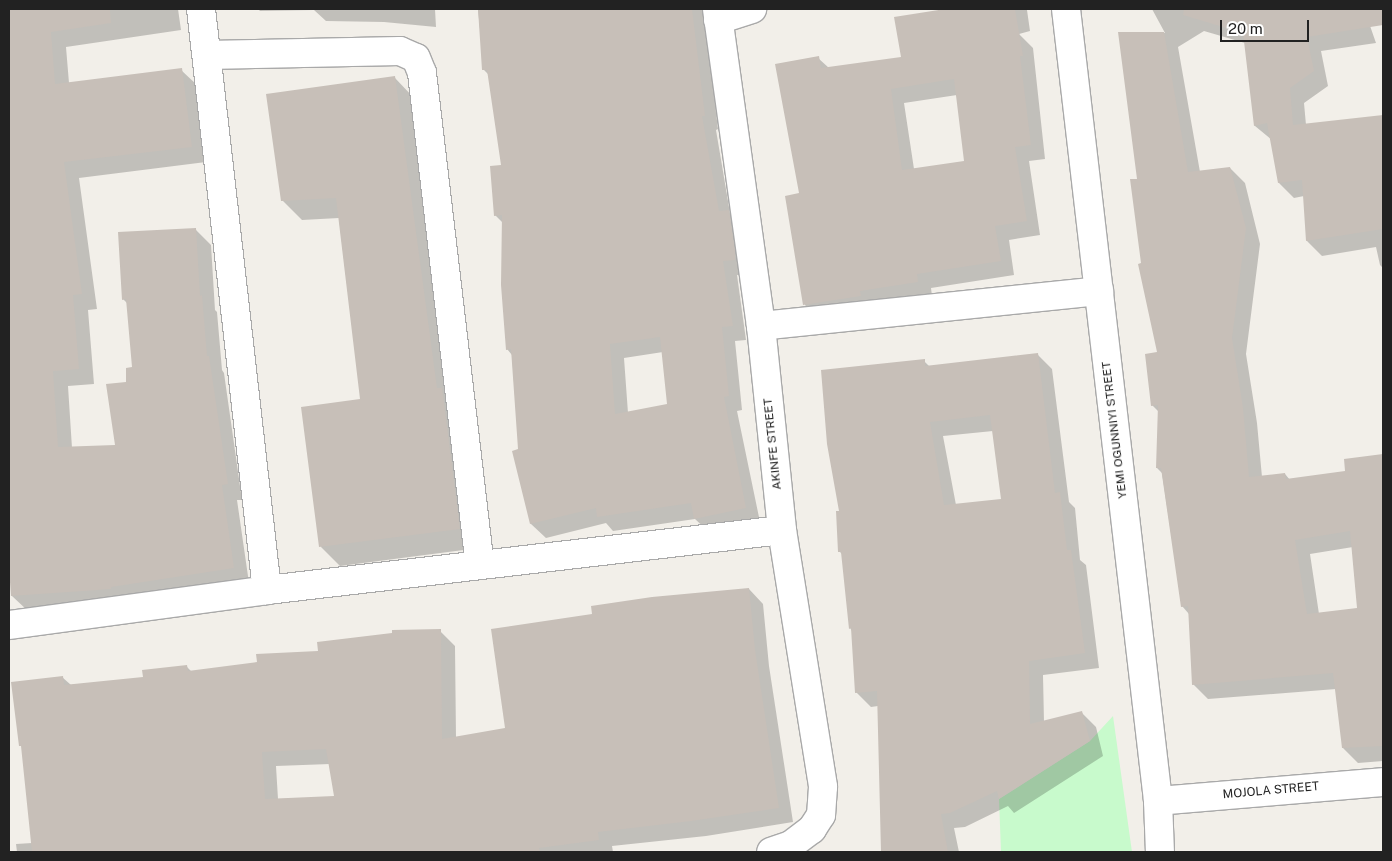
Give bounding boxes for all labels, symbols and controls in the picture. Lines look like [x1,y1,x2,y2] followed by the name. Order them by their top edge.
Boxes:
[1222,10,1311,42] scale bar
[1228,20,1263,37] text: 20 m
[1099,361,1131,499] street label: YEMI OGUNNIYI STREET
[761,397,785,491] street label: AKINFE STREET
[1222,780,1320,802] street label: MOJOLA STREET

